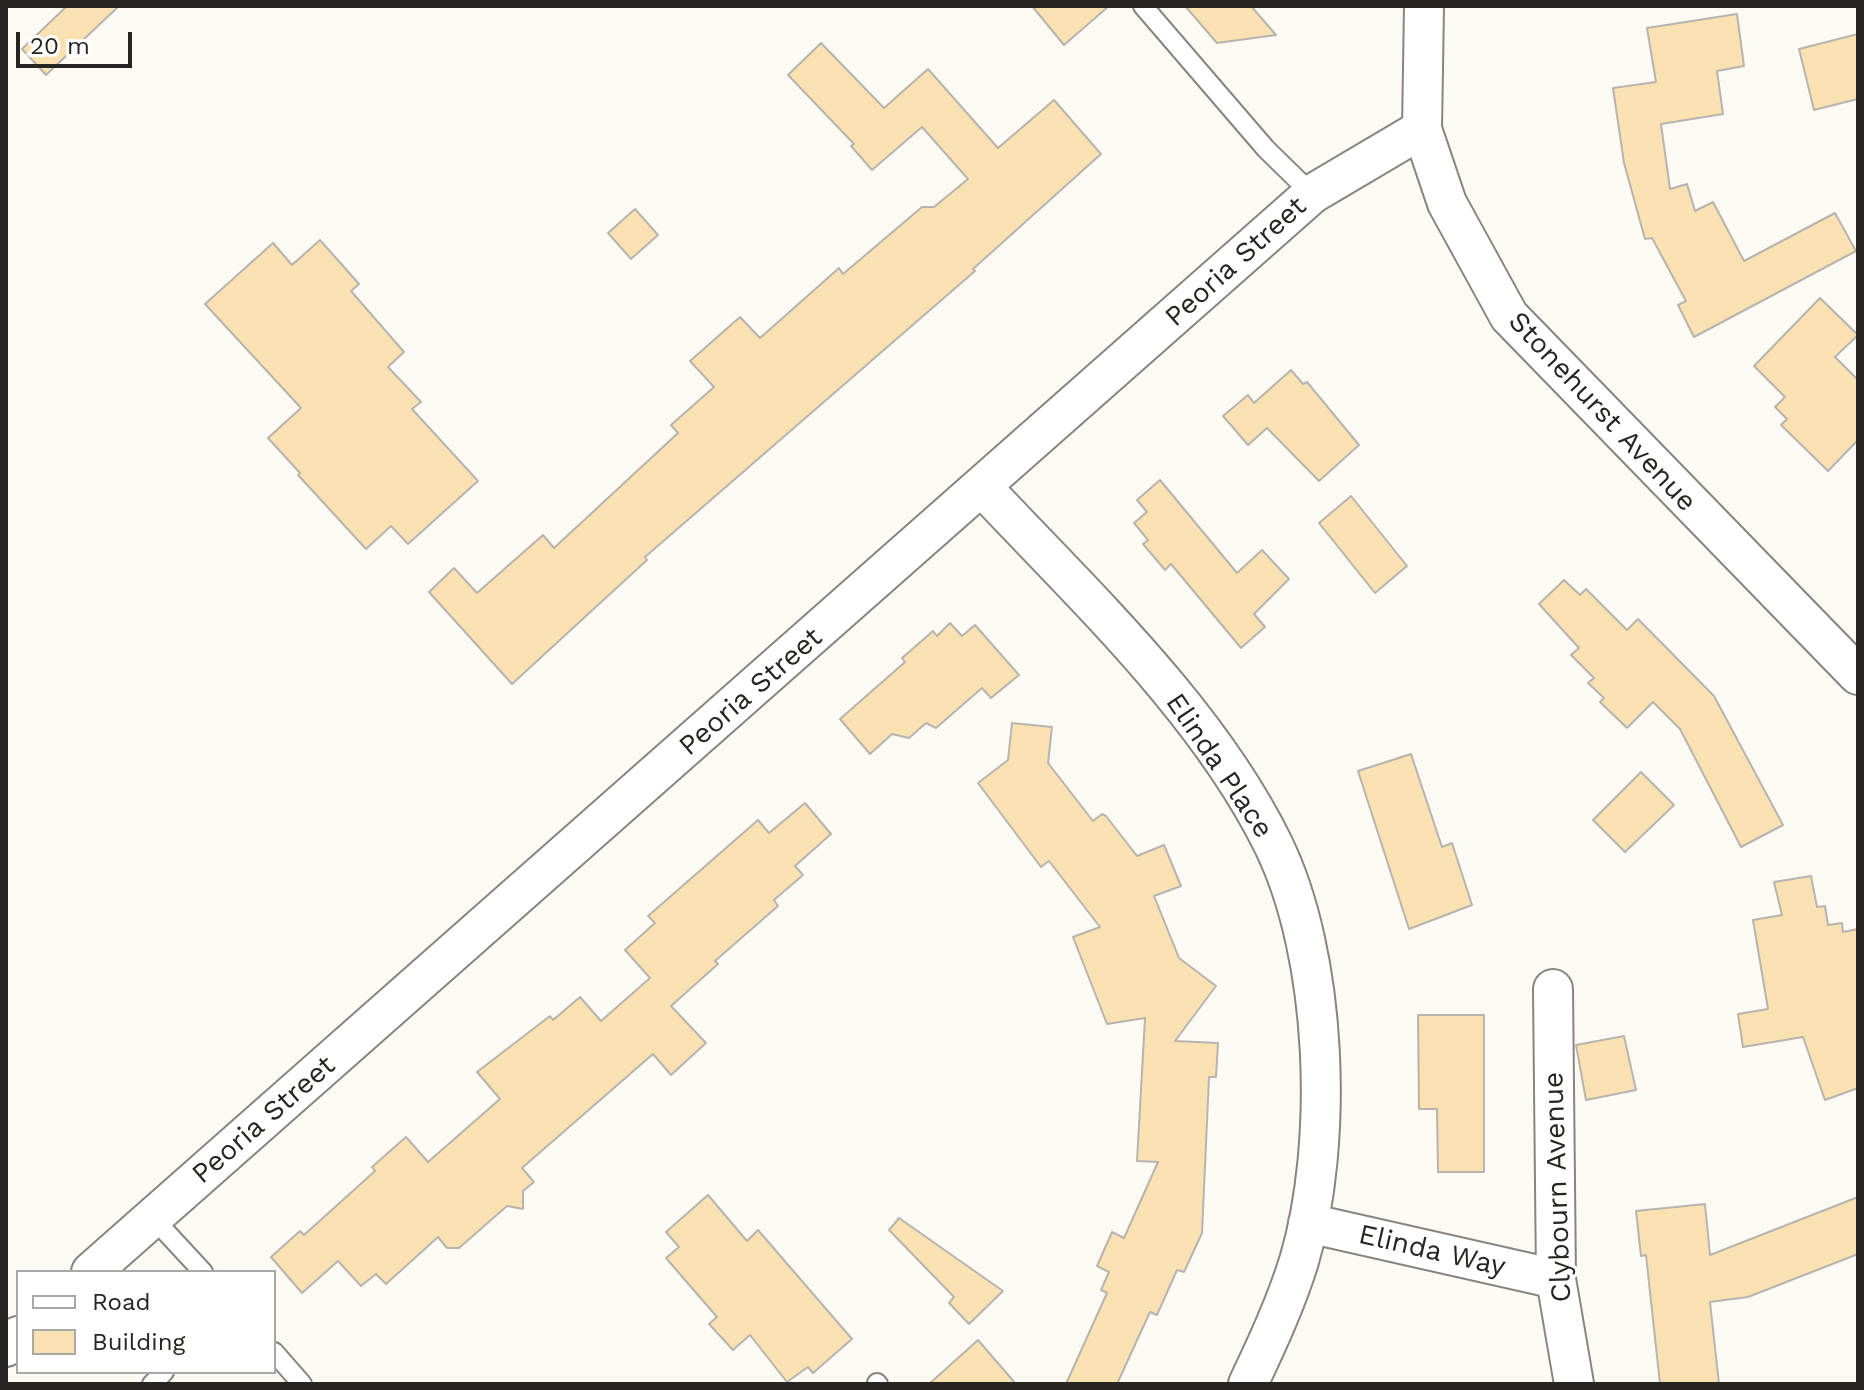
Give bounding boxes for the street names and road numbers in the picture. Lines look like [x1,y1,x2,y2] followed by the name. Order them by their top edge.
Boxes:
[1158,190,1314,334] street label: Peoria Street
[1501,305,1703,519] street label: Stonehurst Avenue
[673,621,829,763] street label: Peoria Street
[1158,687,1280,845] street label: Elinda Place
[186,1049,342,1191] street label: Peoria Street
[1537,1071,1579,1303] street label: Clybourn Avenue
[1355,1218,1509,1284] street label: Elinda Way

